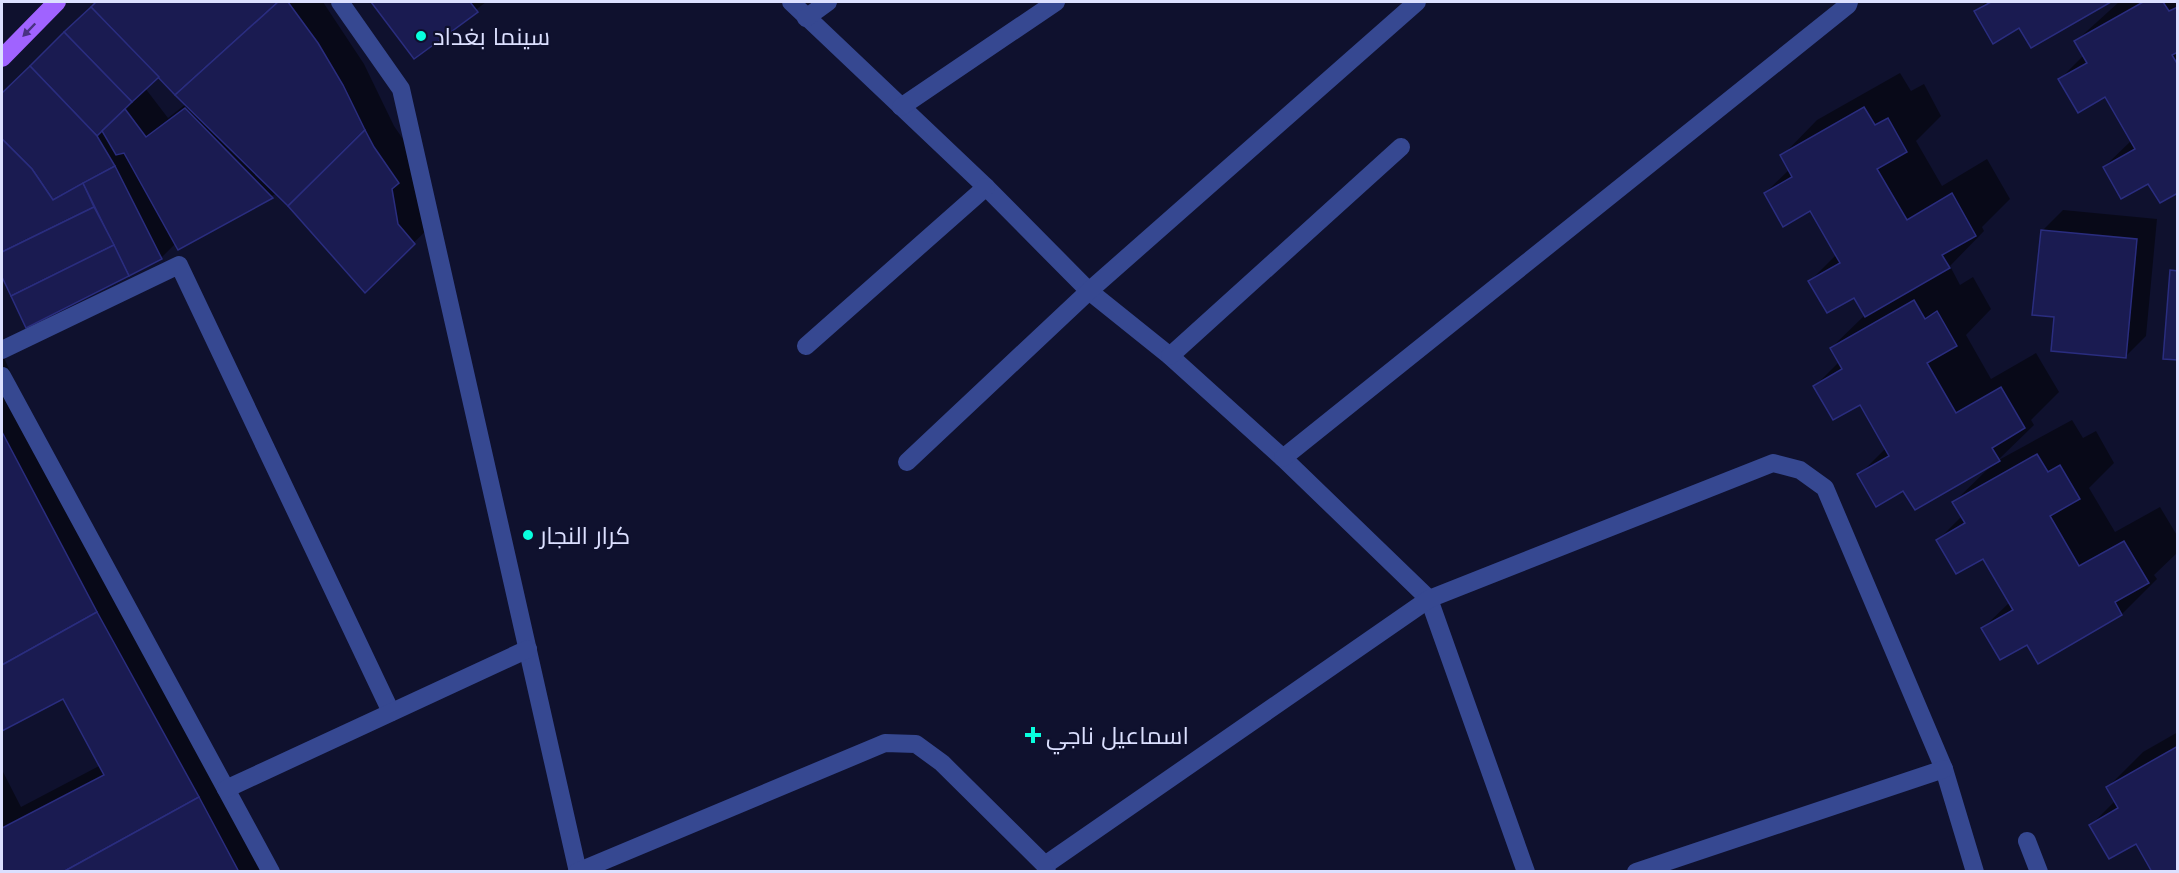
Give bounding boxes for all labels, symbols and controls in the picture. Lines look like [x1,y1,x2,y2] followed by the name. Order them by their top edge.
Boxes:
[433,19,550,54] place label: سينما بغداد
[22,22,36,37] one-way arrow
[414,29,428,43] marker: سينما بغداد
[538,518,630,553] place label: كرار النجار
[521,528,535,542] marker: كرار النجار
[1046,718,1189,755] place label: اسماعيل ناجي
[1024,726,1042,744] marker: اسماعيل ناجي

